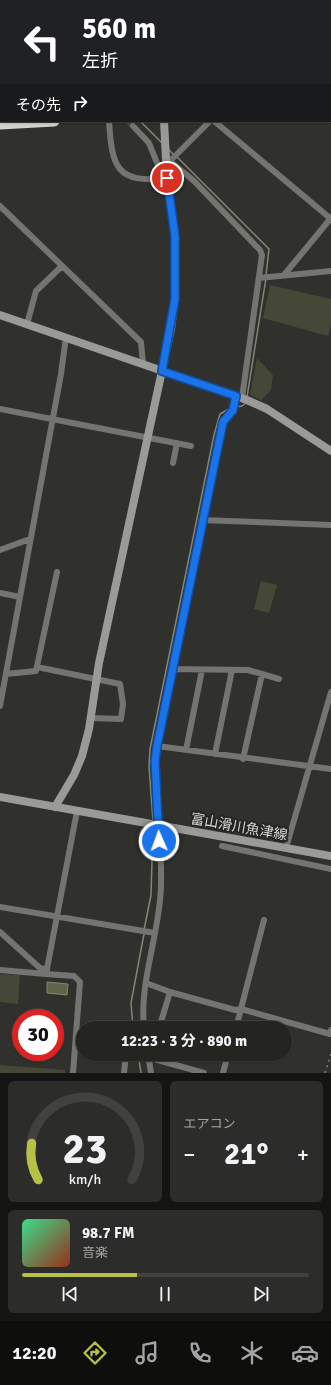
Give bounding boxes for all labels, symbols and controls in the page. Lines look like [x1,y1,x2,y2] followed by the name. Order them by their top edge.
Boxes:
[82,12,156,46] text: 560 m
[16,16,68,68] icon: left
[82,50,118,72] text: 左折
[69,92,91,114] icon: right
[16,96,61,114] text: その先
[150,161,184,195] pin
[156,167,178,189] icon: arrive
[189,810,289,844] street label: 富山滑川魚津線
[138,820,180,862] position arrow
[12,1009,64,1061] speed limit sign: 30
[121,1032,247,1050] text: 12:23 · 3 分 · 890 m
[184,1116,236,1132] text: エアコン
[62,1123,107,1174] text: 23
[224,1136,268,1173] text: 21°
[184,1141,195,1168] text: −
[297,1141,309,1168] text: +
[69,1170,101,1187] text: km/h
[82,1224,134,1242] text: 98.7 FM
[82,1245,108,1261] text: 音楽
[59,1283,81,1305] icon: previous
[154,1283,176,1305] icon: pause
[250,1283,272,1305] icon: next
[81,1339,109,1367] icon: directions
[133,1339,161,1367] icon: music
[186,1339,214,1367] icon: phone
[238,1339,266,1367] icon: climate
[291,1339,319,1367] icon: car
[12,1342,56,1364] text: 12:20

